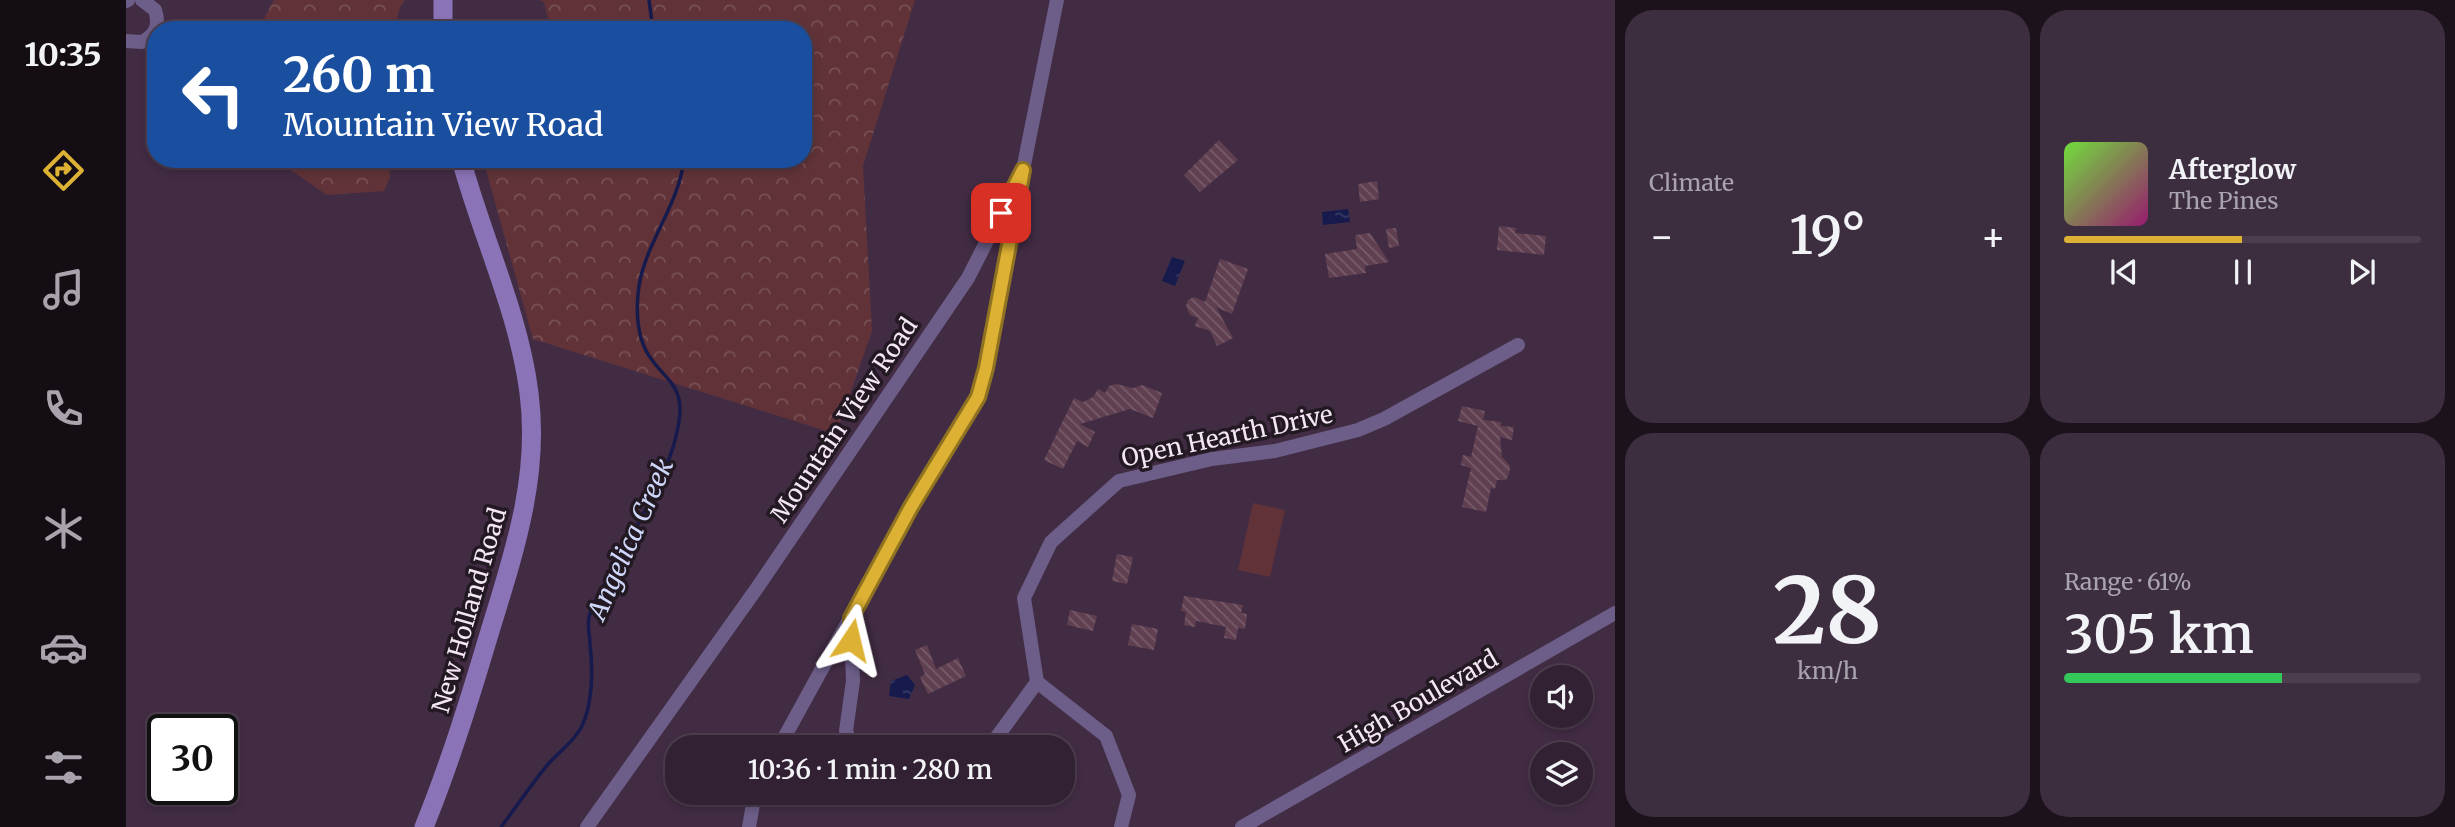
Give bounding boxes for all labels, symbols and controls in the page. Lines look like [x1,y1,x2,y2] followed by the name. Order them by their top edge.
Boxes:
[24,35,102,75] text: 10:35
[283,44,434,105] text: 260 m
[168,49,259,140] icon: left
[283,105,603,145] text: Mountain View Road
[39,146,88,195] icon: directions
[2169,153,2296,186] text: Afterglow
[1649,168,1734,197] text: Climate
[971,183,1031,243] pin
[2169,186,2279,215] text: The Pines
[982,194,1020,232] icon: arrive
[1789,203,1866,268] text: 19°
[1649,213,1674,260] text: −
[1981,213,2006,260] text: +
[2105,253,2143,291] icon: previous
[2224,253,2262,291] icon: pause
[2343,253,2381,291] icon: next
[39,265,88,314] icon: music
[764,312,924,528] street label: Mountain View Road
[39,384,88,433] icon: phone
[1118,398,1336,474] street label: Open Hearth Drive
[579,453,680,627] water label: Angelica Creek
[39,504,88,553] icon: climate
[425,504,513,716] street label: New Holland Road
[1773,553,1882,668] text: 28
[2064,567,2192,596] text: Range · 61%
[2064,602,2254,667] text: 305 km
[814,603,888,677] position arrow
[39,623,88,672] icon: car
[1333,643,1503,759] street label: High Boulevard
[1797,656,1858,685] text: km/h
[1530,665,1593,805] map controls
[1530,665,1593,728] button: sound
[147,714,238,805] speed limit sign: 30
[1530,742,1593,805] button: layers
[39,743,88,792] icon: filters
[748,753,992,786] text: 10:36 · 1 min · 280 m

